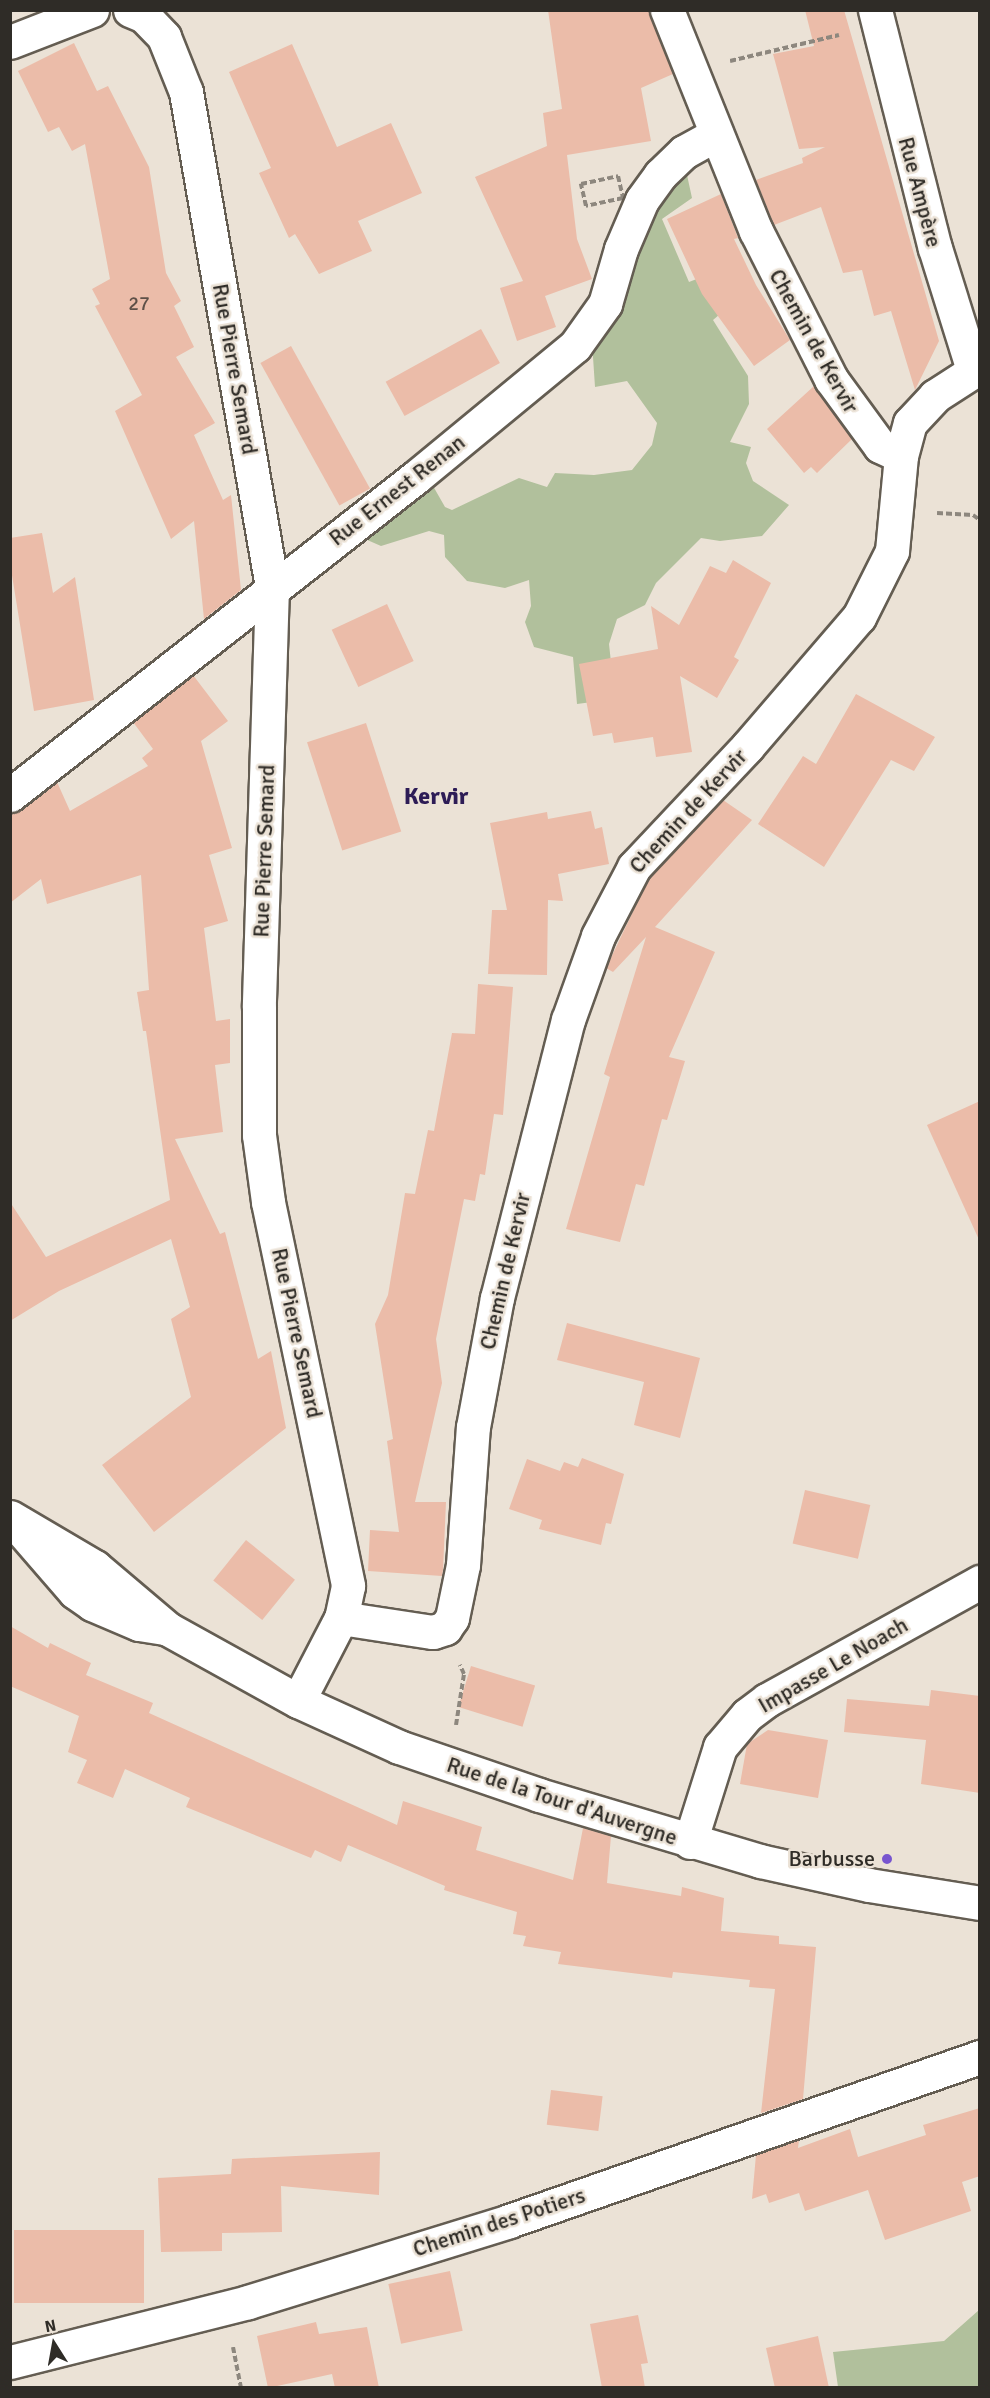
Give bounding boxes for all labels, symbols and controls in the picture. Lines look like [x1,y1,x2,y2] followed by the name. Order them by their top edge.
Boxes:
[893,134,947,250] street label: Rue Ampère
[764,264,864,418] street label: Chemin de Kervir
[207,281,263,457] street label: Rue Pierre Semard
[128,291,150,315] house number: 27
[324,429,470,551] street label: Rue Ernest Renan
[624,743,752,879] street label: Chemin de Kervir
[248,764,280,938] street label: Rue Pierre Semard
[404,783,468,811] district label: Kervir
[474,1190,536,1352] street label: Chemin de Kervir
[266,1246,328,1420] street label: Rue Pierre Semard
[753,1611,913,1719] street label: Impasse Le Noach
[443,1751,681,1851] street label: Rue de la Tour d'Auvergne
[789,1846,875,1872] place label: Barbusse
[880,1852,894,1866] marker: Barbusse
[410,2182,588,2262] street label: Chemin des Potiers
[24,2314,84,2374] north arrow
[43,2315,58,2337] text: N

